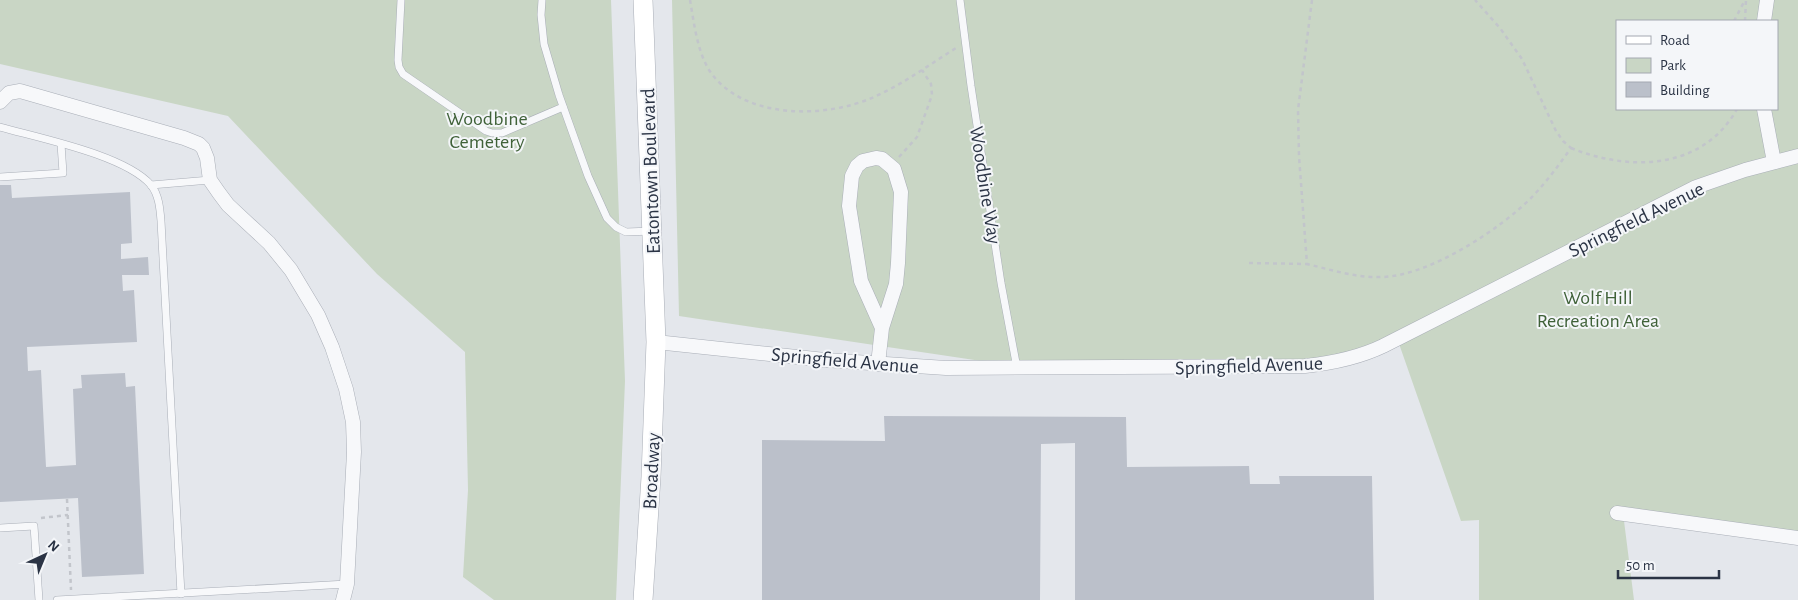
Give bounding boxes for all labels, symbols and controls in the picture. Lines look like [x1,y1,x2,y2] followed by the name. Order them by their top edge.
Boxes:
[1616,20,1778,110] legend
[1660,33,1690,48] text: Road
[1660,58,1686,73] text: Park
[1660,83,1710,98] text: Building
[638,88,664,254] street label: Eatontown Boulevard
[446,109,528,152] park label: Woodbine Cemetery
[966,125,1004,246] street label: Woodbine Way
[1566,178,1707,261] street label: Springfield Avenue
[1537,288,1659,331] park label: Wolf Hill Recreation Area
[770,345,919,377] street label: Springfield Avenue
[1175,353,1323,379] street label: Springfield Avenue
[640,432,664,510] street label: Broadway
[20,530,70,580] north arrow
[45,538,62,555] text: N
[1618,548,1719,580] scale bar
[1626,558,1655,573] text: 50 m

